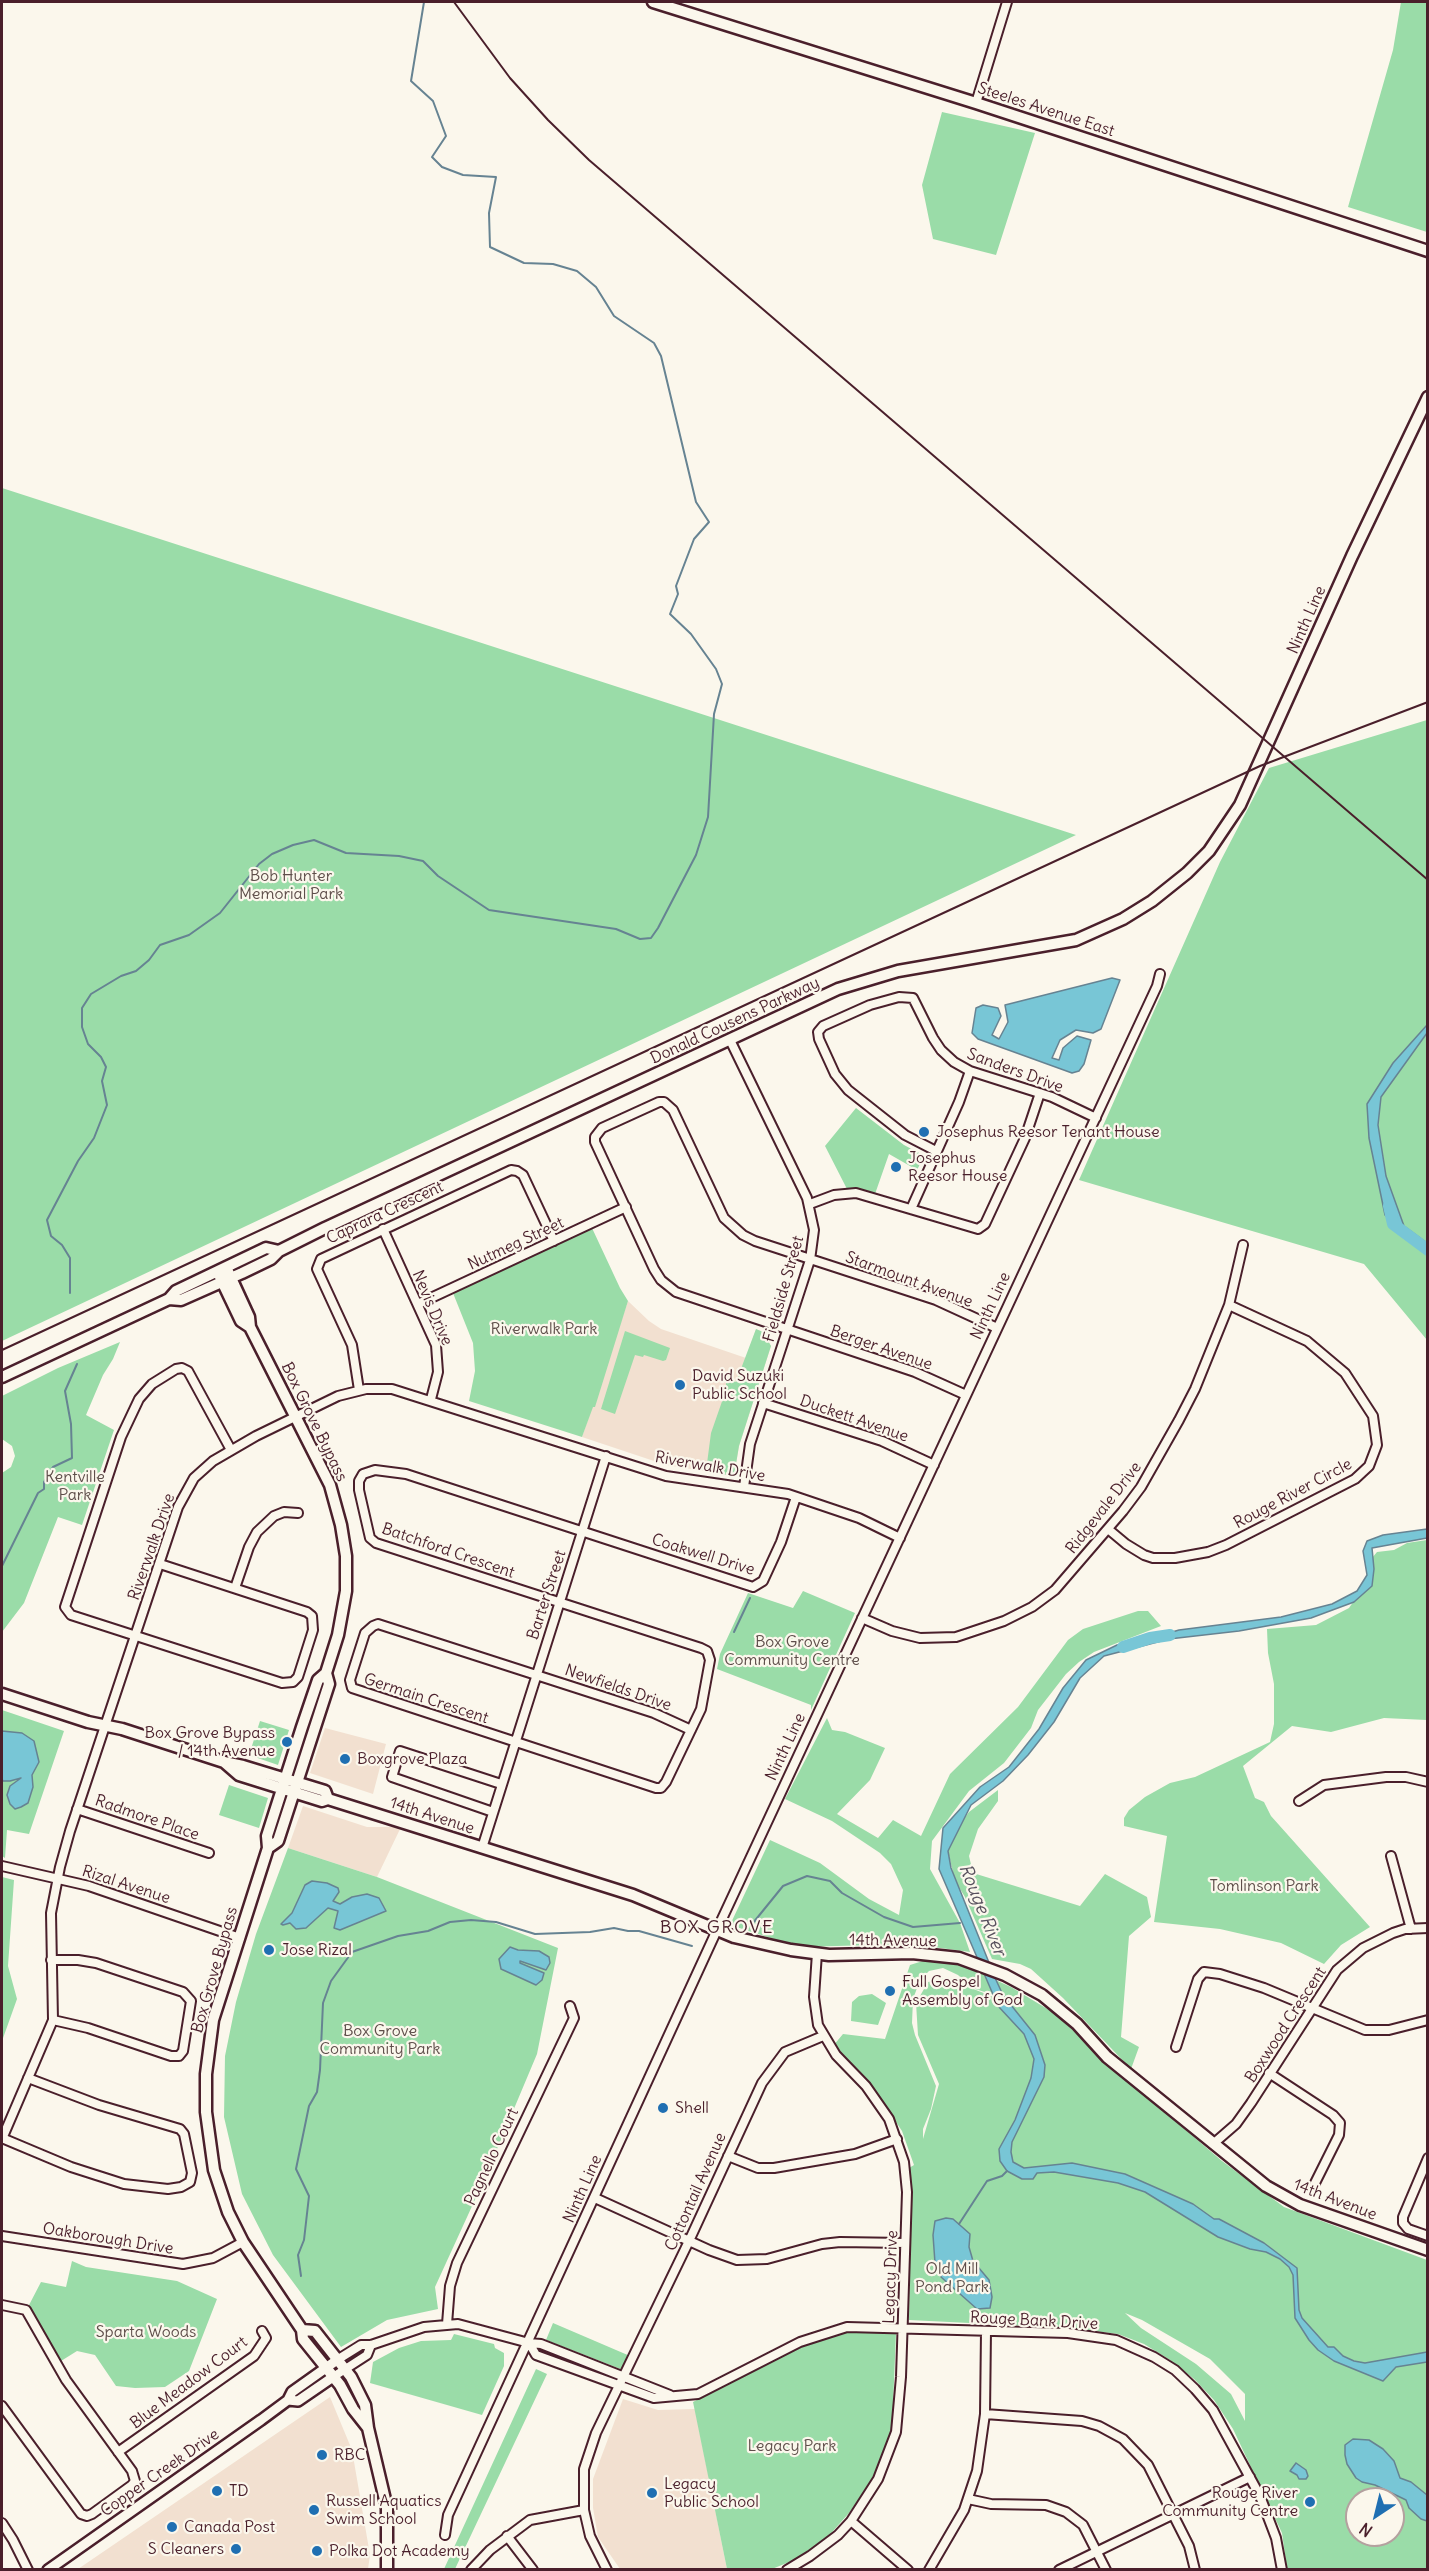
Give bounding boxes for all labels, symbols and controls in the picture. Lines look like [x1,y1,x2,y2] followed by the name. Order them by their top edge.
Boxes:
[975,79,1117,141] street label: Steeles Avenue East
[1284,583,1330,657] street label: Ninth Line
[239,866,343,904] park label: Bob Hunter Memorial Park
[647,973,823,1069] street label: Donald Cousens Parkway
[964,1045,1066,1097] street label: Sanders Drive
[936,1122,1160,1142] place label: Josephus Reesor Tenant House
[917,1125,931,1139] marker: Josephus Reesor Tenant House
[908,1148,1007,1186] place label: Josephus Reesor House
[889,1160,903,1174] marker: Josephus Reesor House
[323,1178,447,1248] street label: Caprara Crescent
[465,1213,567,1275] street label: Nutmeg Street
[760,1234,808,1344] street label: Fieldside Street
[843,1248,975,1312] street label: Starmount Avenue
[408,1268,456,1348] street label: Nevis Drive
[967,1269,1015,1343] street label: Ninth Line
[491,1319,597,1339] park label: Riverwalk Park
[827,1322,935,1374] street label: Berger Avenue
[277,1359,351,1485] street label: Box Grove Bypass
[692,1366,787,1404] place label: David Suzuki Public School
[673,1378,687,1392] marker: David Suzuki Public School
[797,1391,911,1447] street label: Duckett Avenue
[653,1448,767,1486] street label: Riverwalk Drive
[1231,1455,1355,1533] street label: Rouge River Circle
[1062,1458,1146,1558] street label: Ridgevale Drive
[45,1467,105,1505] park label: Kentville Park
[125,1491,179,1603] street label: Riverwalk Drive
[379,1519,517,1583] street label: Batchford Crescent
[649,1530,757,1580] street label: Coakwell Drive
[523,1548,571,1642] street label: Barter Street
[724,1632,860,1670] park label: Box Grove Community Centre
[562,1661,674,1715] street label: Newfields Drive
[361,1670,491,1728] street label: Germain Crescent
[762,1710,810,1784] street label: Ninth Line
[145,1723,275,1761] place label: Box Grove Bypass / 14th Avenue
[280,1735,294,1749] marker: Box Grove Bypass / 14th Avenue
[357,1749,467,1769] place label: Boxgrove Plaza
[338,1752,352,1766] marker: Boxgrove Plaza
[92,1791,202,1845] street label: Radmore Place
[387,1793,477,1839] street label: 14th Avenue
[954,1861,1010,1959] water label: Rouge River
[80,1862,172,1908] street label: Rizal Avenue
[1209,1876,1319,1896] park label: Tomlinson Park
[188,1905,242,2035] street label: Box Grove Bypass
[660,1917,774,1939] district label: BOX GROVE
[849,1931,937,1951] street label: 14th Avenue
[281,1940,352,1960] place label: Jose Rizal
[262,1943,276,1957] marker: Jose Rizal
[1241,1963,1331,2087] street label: Boxwood Crescent
[902,1972,1023,2010] place label: Full Gospel Assembly of God
[883,1984,897,1998] marker: Full Gospel Assembly of God
[320,2021,440,2059] park label: Box Grove Community Park
[675,2098,709,2118] place label: Shell
[656,2101,670,2115] marker: Shell
[461,2105,523,2209] street label: Pagnello Court
[661,2130,731,2254] street label: Cottontail Avenue
[560,2152,606,2226] street label: Ninth Line
[1291,2175,1379,2225] street label: 14th Avenue
[41,2219,175,2259] street label: Oakborough Drive
[880,2230,902,2324] street label: Legacy Drive
[915,2259,989,2297] park label: Old Mill Pond Park
[969,2308,1099,2334] street label: Rouge Bank Drive
[96,2322,196,2342] park label: Sparta Woods
[127,2333,251,2433] street label: Blue Meadow Court
[97,2425,223,2521] street label: Copper Creek Drive
[748,2436,836,2456] park label: Legacy Park
[334,2445,365,2465] place label: RBC
[315,2448,329,2462] marker: RBC
[664,2474,759,2512] place label: Legacy Public School
[229,2481,249,2501] place label: TD
[1162,2483,1298,2521] place label: Rouge River Community Centre
[210,2484,224,2498] marker: TD
[645,2486,659,2500] marker: Legacy Public School
[1345,2487,1405,2547] north arrow
[326,2491,441,2529] place label: Russell Aquatics Swim School
[1303,2495,1317,2509] marker: Rouge River Community Centre
[307,2503,321,2517] marker: Russell Aquatics Swim School
[184,2517,275,2537] place label: Canada Post
[1356,2519,1376,2541] text: N
[165,2520,179,2534] marker: Canada Post
[148,2539,224,2559] place label: S Cleaners
[329,2541,470,2561] place label: Polka Dot Academy
[229,2542,243,2556] marker: S Cleaners
[310,2544,324,2558] marker: Polka Dot Academy

